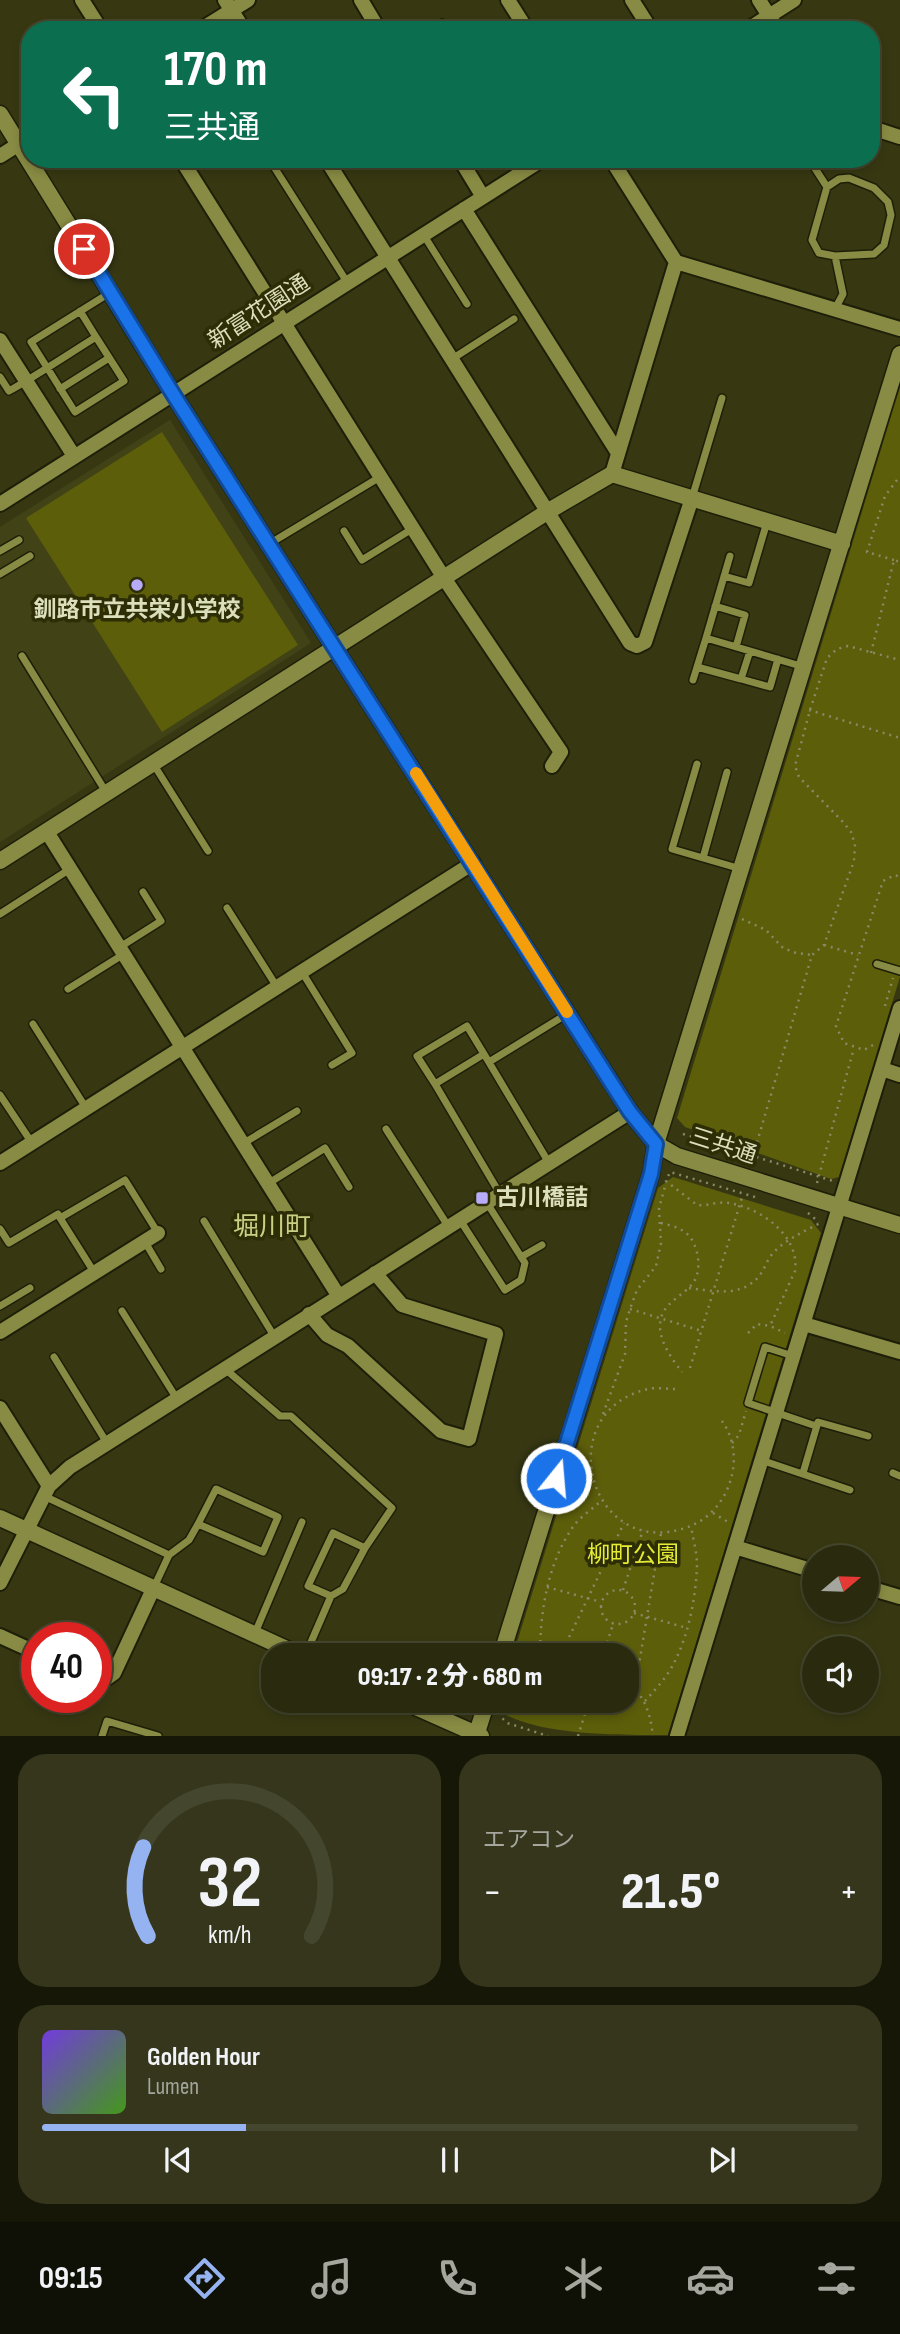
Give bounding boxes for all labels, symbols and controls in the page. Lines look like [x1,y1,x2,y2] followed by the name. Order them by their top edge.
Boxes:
[164,41,268,100] text: 170 m
[49,49,140,140] icon: left
[164,109,260,148] text: 三共通
[54,219,114,279] pin
[65,230,103,268] icon: arrive
[203,269,315,355] street label: 新富花園通
[129,577,145,593] marker: 釧路市立共栄小学校
[34,596,241,624] place label: 釧路市立共栄小学校
[686,1122,760,1170] street label: 三共通
[496,1184,588,1212] place label: 古川橋詰
[474,1190,490,1206] marker: 古川橋詰
[233,1212,311,1243] district label: 堀川町
[519,1441,593,1515] position arrow
[587,1541,679,1569] park label: 柳町公園
[802,1545,878,1622] north arrow
[802,1545,879,1713] map controls
[21,1622,112,1713] speed limit sign: 40
[802,1636,879,1713] button: sound
[358,1662,542,1693] text: 09:17 · 2 分 · 680 m
[483,1826,575,1854] text: エアコン
[197,1841,262,1929] text: 32
[621,1861,720,1924] text: 21.5°
[483,1870,502,1915] text: −
[839,1870,858,1915] text: +
[208,1920,251,1951] text: km/h
[147,2042,260,2073] text: Golden Hour
[147,2073,199,2101] text: Lumen
[159,2141,197,2179] icon: previous
[431,2141,469,2179] icon: pause
[703,2141,741,2179] icon: next
[180,2254,229,2303] icon: directions
[307,2254,356,2303] icon: music
[433,2254,482,2303] icon: phone
[559,2254,608,2303] icon: climate
[686,2254,735,2303] icon: car
[812,2254,861,2303] icon: filters
[39,2259,103,2298] text: 09:15

